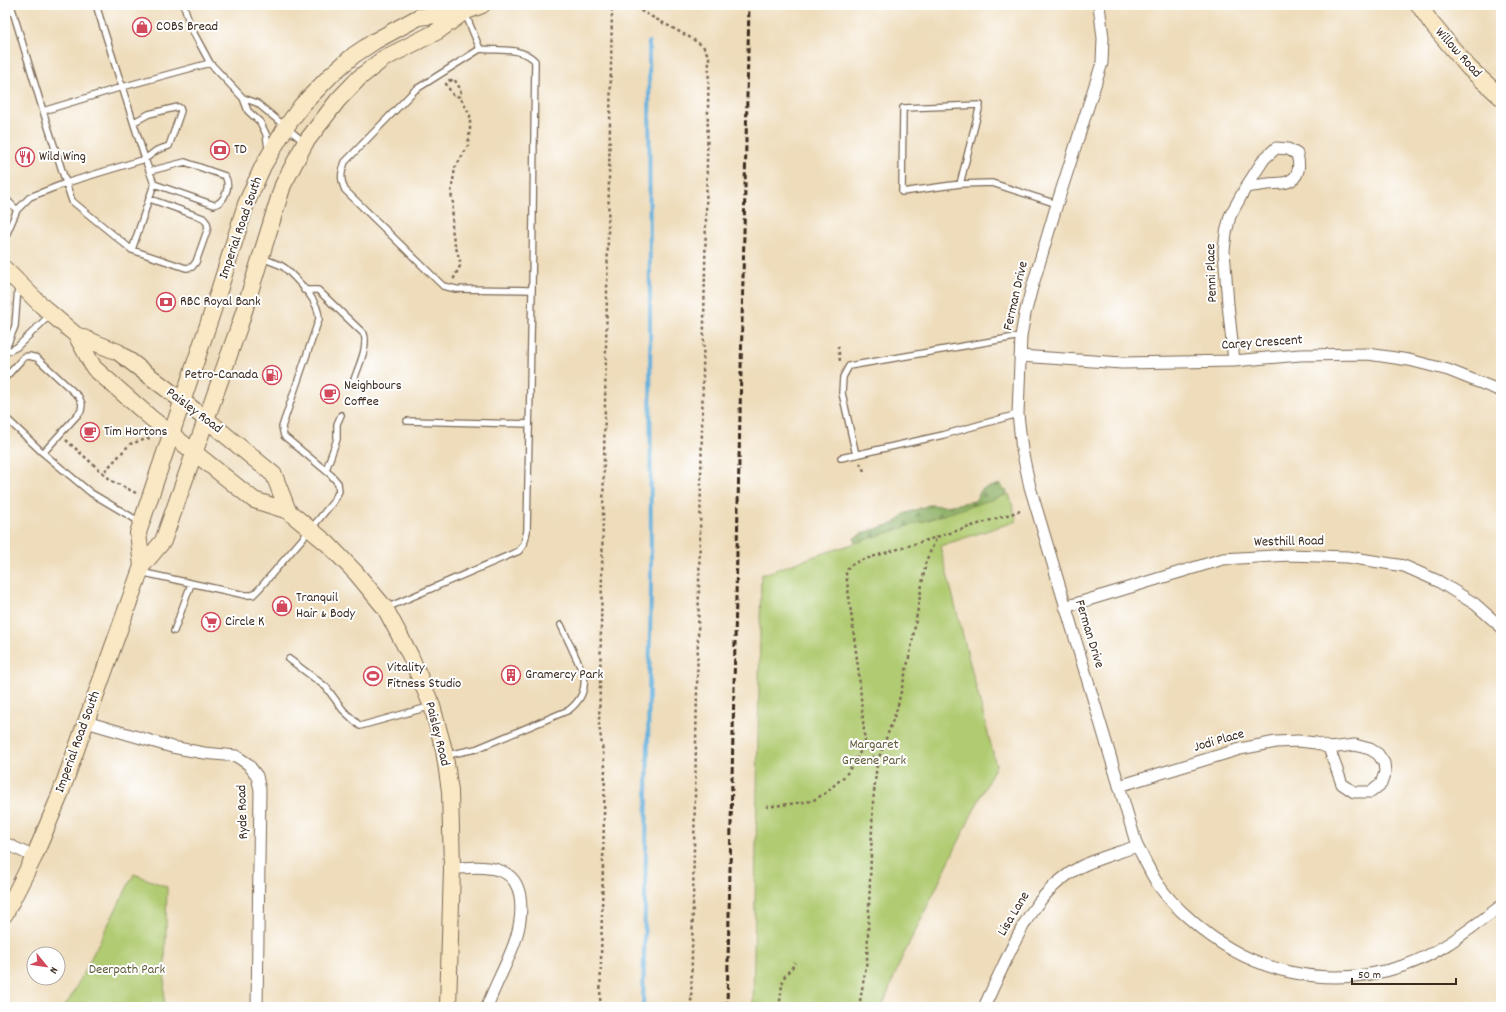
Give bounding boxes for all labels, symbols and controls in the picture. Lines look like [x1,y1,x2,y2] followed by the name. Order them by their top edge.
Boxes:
[131,16,153,38] shop icon: COBS Bread
[156,17,218,37] place label: COBS Bread
[1430,23,1486,83] street label: Willow Road
[209,139,231,161] bank icon: TD
[234,140,247,160] place label: TD
[14,146,36,168] restaurant icon: Wild Wing
[39,147,86,167] place label: Wild Wing
[214,174,268,282] street label: Imperial Road South
[1201,243,1223,303] street label: Penni Place
[998,259,1034,333] street label: Ferman Drive
[155,291,177,313] bank icon: RBC Royal Bank
[180,292,261,312] place label: RBC Royal Bank
[1221,330,1303,356] street label: Carey Crescent
[261,364,283,386] fuel station icon: Petro-Canada
[184,365,258,385] place label: Petro-Canada
[344,376,402,412] place label: Neighbours Coffee
[162,383,226,439] street label: Paisley Road
[319,383,341,405] cafe icon: Neighbours Coffee
[79,421,101,443] cafe icon: Tim Hortons
[104,422,167,442] place label: Tim Hortons
[1254,531,1324,553] street label: Westhill Road
[296,588,355,624] place label: Tranquil Hair & Body
[271,595,293,617] shop icon: Tranquil Hair & Body
[1069,597,1109,671] street label: Ferman Drive
[200,611,222,633] supermarket icon: Circle K
[225,612,265,632] place label: Circle K
[387,658,461,694] place label: Vitality Fitness Studio
[500,664,522,686] building icon: Gramercy Park
[362,665,384,687] sports icon: Vitality Fitness Studio
[525,665,603,685] place label: Gramercy Park
[50,688,106,796] street label: Imperial Road South
[419,700,455,768] street label: Paisley Road
[1191,724,1247,758] street label: Jodi Place
[842,735,906,771] park label: Margaret Greene Park
[232,784,254,840] street label: Ryde Road
[993,888,1035,940] street label: Lisa Lane
[26,946,66,986] north arrow
[89,960,165,980] park label: Deerpath Park
[1352,960,1456,986] scale bar
[44,964,61,977] text: N
[1358,967,1381,984] text: 50 m

